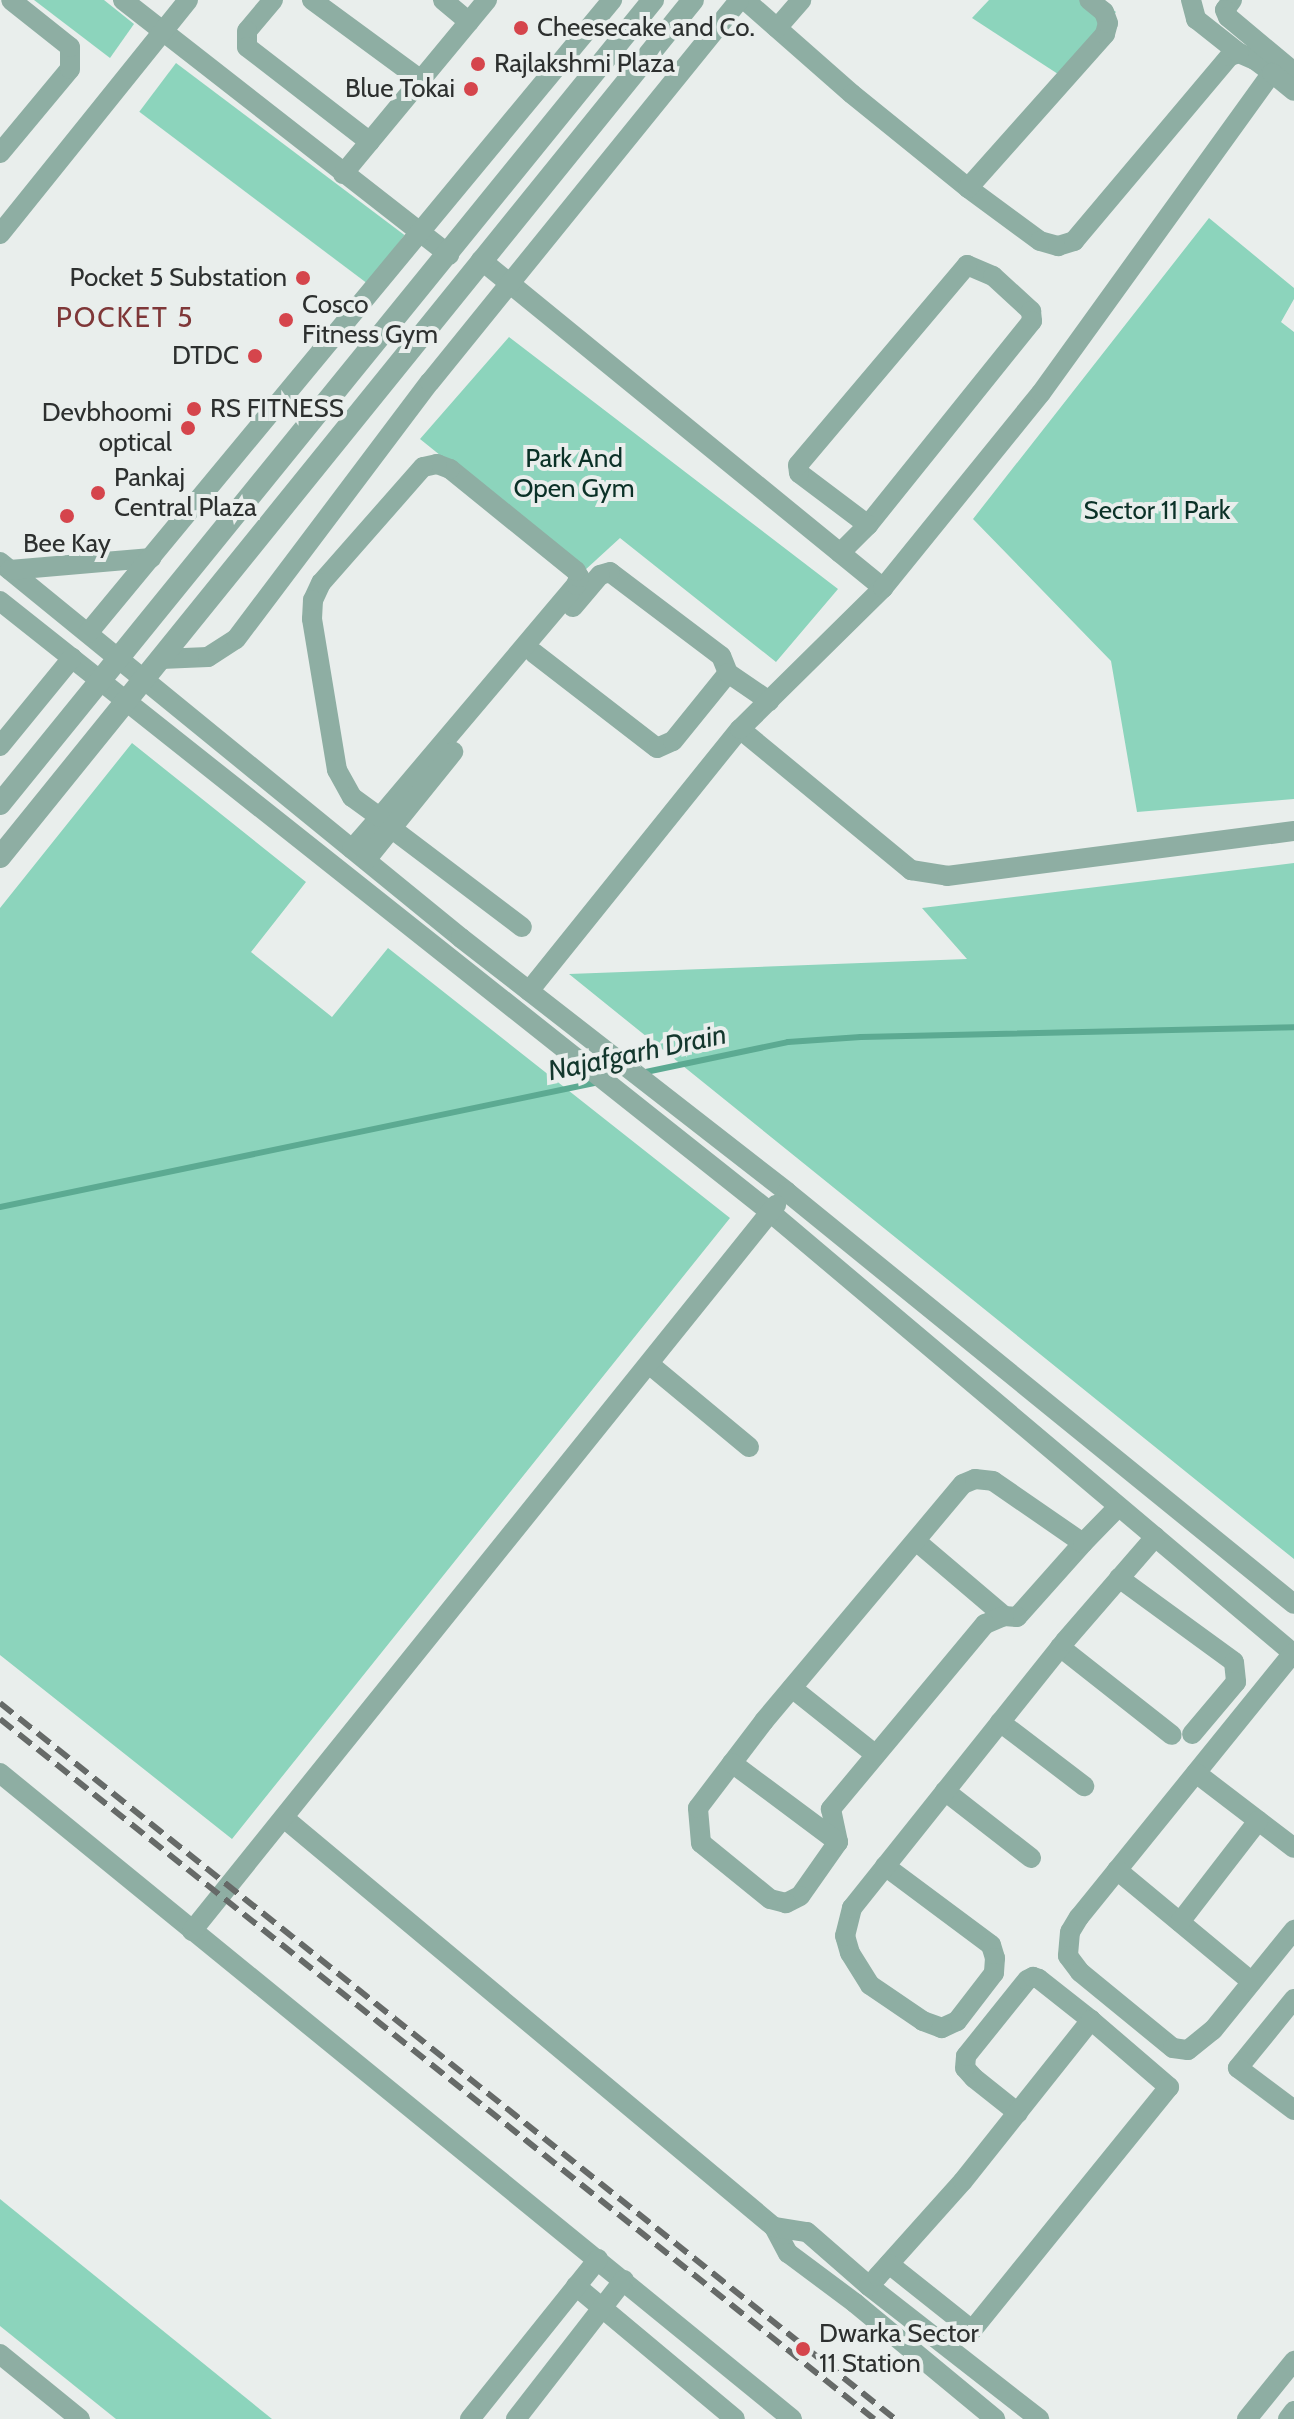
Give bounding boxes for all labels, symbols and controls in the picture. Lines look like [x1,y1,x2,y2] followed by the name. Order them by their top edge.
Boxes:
[537,12,755,44] place label: Cheesecake and Co.
[512,19,530,37] marker: Cheesecake and Co.
[494,48,675,80] place label: Rajlakshmi Plaza
[469,55,487,73] marker: Rajlakshmi Plaza
[345,73,455,105] place label: Blue Tokai
[462,80,480,98] marker: Blue Tokai
[70,262,287,294] place label: Pocket 5 Substation
[294,269,312,287] marker: Pocket 5 Substation
[302,289,438,350] place label: Cosco Fitness Gym
[56,300,194,334] district label: POCKET 5
[277,311,295,329] marker: Cosco Fitness Gym
[172,340,239,372] place label: DTDC
[246,347,264,365] marker: DTDC
[210,393,344,425] place label: RS FITNESS
[42,397,172,458] place label: Devbhoomi optical
[185,400,203,418] marker: RS FITNESS
[179,419,197,437] marker: Devbhoomi optical
[513,443,635,504] park label: Park And Open Gym
[114,462,257,524] place label: Pankaj Central Plaza
[89,484,107,502] marker: Pankaj Central Plaza
[1084,495,1230,527] park label: Sector 11 Park
[58,507,76,525] marker: Bee Kay
[23,528,111,560] place label: Bee Kay
[545,1017,729,1087] water label: Najafgarh Drain
[819,2318,979,2380] place label: Dwarka Sector 11 Station
[794,2340,812,2358] marker: Dwarka Sector 11 Station

